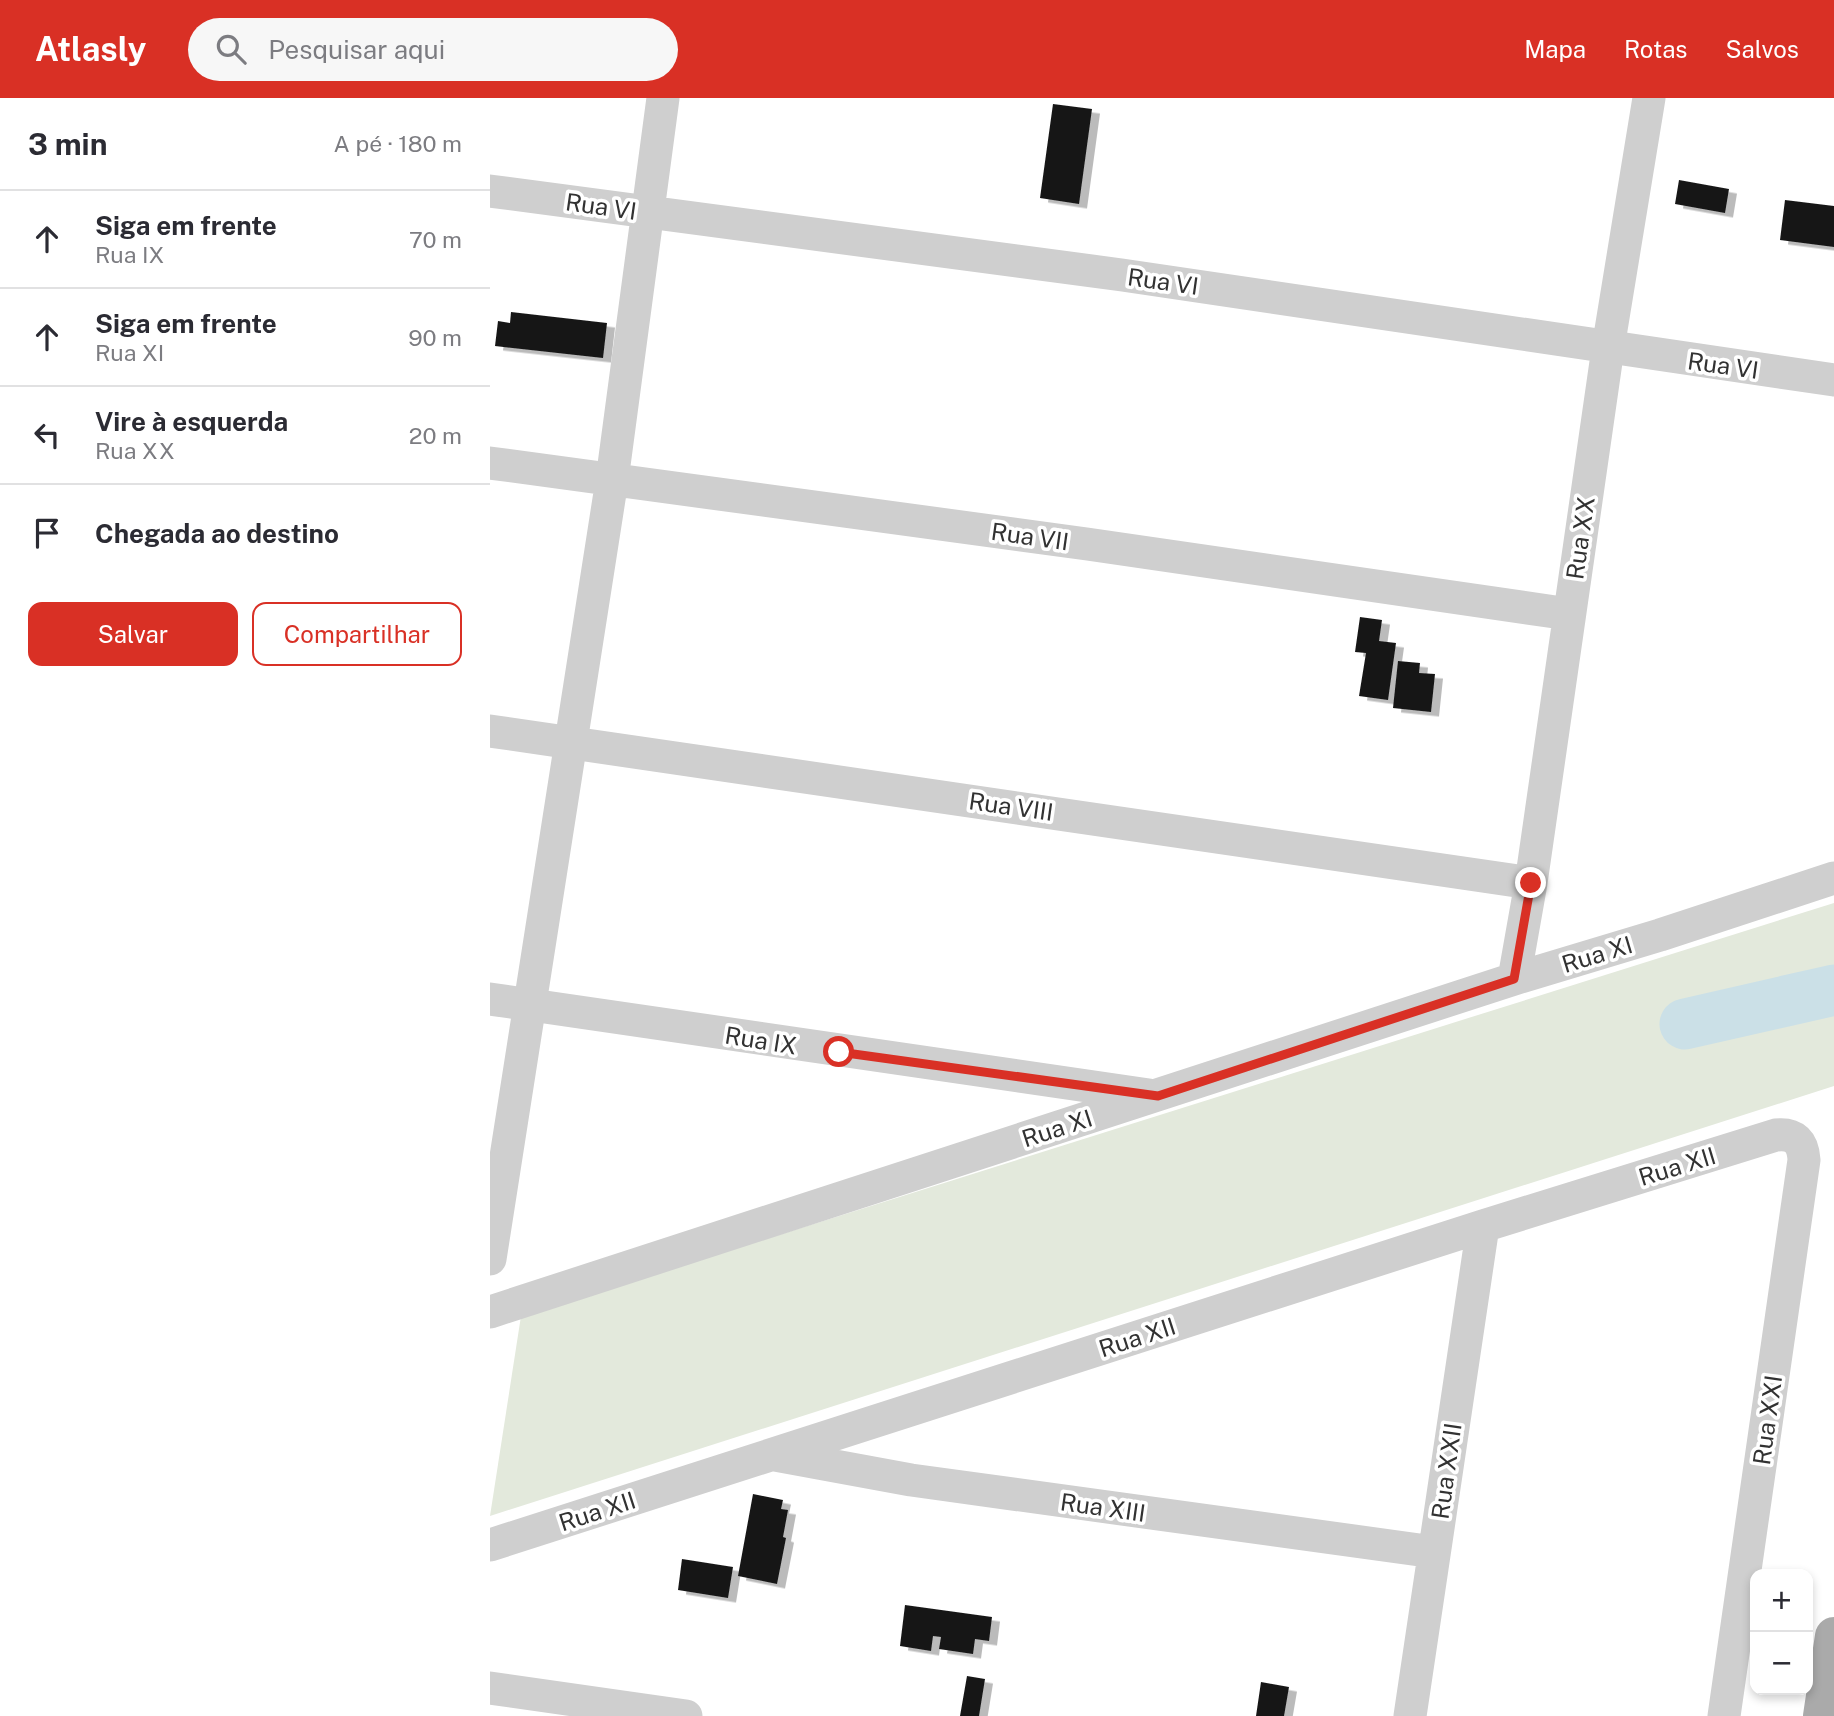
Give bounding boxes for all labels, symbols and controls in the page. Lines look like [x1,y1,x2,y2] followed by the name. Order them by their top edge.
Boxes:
[188,18,678,81] search box
[35,30,146,68] text: Atlasly
[212,30,250,68] icon: search
[268,34,445,65] text: Pesquisar aqui
[1524,35,1586,63] text: Mapa
[1624,35,1687,63] text: Rotas
[1725,35,1799,63] text: Salvos
[28,126,107,162] text: 3 min
[334,130,462,157] text: A pé · 180 m
[564,187,638,225] street label: Rua VI
[95,210,277,241] text: Siga em frente
[28,220,66,258] icon: ahead
[409,226,462,253] text: 70 m
[95,241,164,268] text: Rua IX
[1126,262,1200,300] street label: Rua VI
[95,308,277,339] text: Siga em frente
[28,318,66,356] icon: ahead
[408,324,462,351] text: 90 m
[95,339,164,366] text: Rua XI
[1686,346,1760,384] street label: Rua VI
[95,406,288,437] text: Vire à esquerda
[28,416,66,454] icon: left
[409,422,462,449] text: 20 m
[95,437,175,464] text: Rua XX
[1560,495,1600,581] street label: Rua XX
[28,514,66,552] icon: arrive
[989,517,1071,555] street label: Rua VII
[95,518,339,549] text: Chegada ao destino
[28,602,238,666] button: Salvar
[252,602,462,666] button: Compartilhar
[967,786,1055,826] street label: Rua VIII
[1515,867,1546,898] route end
[1558,930,1636,978] street label: Rua XI
[723,1021,799,1059] street label: Rua IX
[823,1036,854,1067] route start
[1018,1104,1096,1152] street label: Rua XI
[1635,1141,1719,1191] street label: Rua XII
[1095,1311,1179,1363] street label: Rua XII
[1747,1373,1787,1467] street label: Rua XXI
[1425,1421,1467,1521] street label: Rua XXII
[555,1485,639,1537] street label: Rua XII
[1058,1487,1148,1527] street label: Rua XIII
[1750,1569,1813,1695] map controls
[1750,1569,1813,1632] button: +
[1750,1632,1813,1695] button: −

